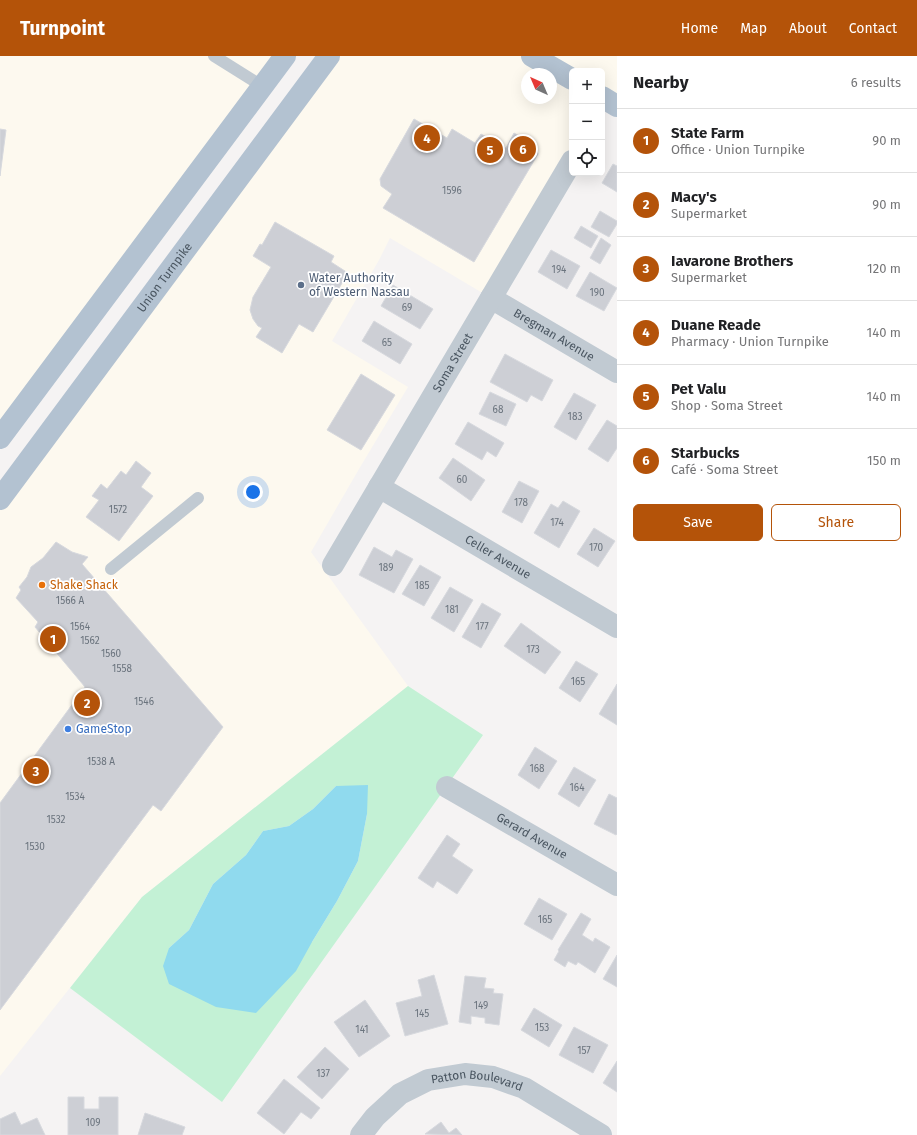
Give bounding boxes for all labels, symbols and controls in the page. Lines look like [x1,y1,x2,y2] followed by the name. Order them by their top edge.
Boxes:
[20,17,105,40] text: Turnpoint
[681,20,718,37] text: Home
[740,20,767,37] text: Map
[789,20,827,37] text: About
[849,20,897,37] text: Contact
[521,68,557,104] north arrow
[569,68,605,176] map controls
[569,68,605,104] button: +
[633,72,688,93] text: Nearby
[851,75,901,90] text: 6 results
[569,104,605,140] button: −
[414,123,440,153] pin: 4
[671,124,744,142] text: State Farm
[643,133,649,148] text: 1
[872,133,901,148] text: 90 m
[510,134,536,164] pin: 6
[477,135,503,165] pin: 5
[569,140,605,176] button: locate
[671,142,805,157] text: Office · Union Turnpike
[442,185,462,197] house number: 1596
[671,188,717,206] text: Macy's
[643,197,649,212] text: 2
[872,197,901,212] text: 90 m
[671,206,747,221] text: Supermarket
[134,240,195,315] street label: Union Turnpike
[671,252,793,270] text: Iavarone Brothers
[643,261,649,276] text: 3
[867,261,901,276] text: 120 m
[552,264,567,276] house number: 194
[671,270,747,285] text: Supermarket
[309,271,410,299] place label: Water Authority of Western Nassau
[296,280,306,290] marker: Water Authority of Western Nassau
[589,287,605,299] house number: 190
[402,302,412,314] house number: 69
[511,306,597,364] street label: Bregman Avenue
[671,316,761,334] text: Duane Reade
[642,325,650,340] text: 4
[867,325,901,340] text: 140 m
[430,330,476,395] street label: Soma Street
[671,334,829,349] text: Pharmacy · Union Turnpike
[382,337,392,349] house number: 65
[671,380,726,398] text: Pet Valu
[643,389,649,404] text: 5
[867,389,901,404] text: 140 m
[671,398,783,413] text: Shop · Soma Street
[493,404,504,416] house number: 68
[568,411,582,423] house number: 183
[671,444,740,462] text: Starbucks
[642,453,650,468] text: 6
[867,453,901,468] text: 150 m
[671,462,778,477] text: Café · Soma Street
[457,474,468,486] house number: 60
[243,482,263,502] your location
[514,497,529,509] house number: 178
[109,504,127,516] house number: 1572
[633,504,763,541] button: Save
[771,504,901,541] button: Share
[550,517,565,529] house number: 174
[462,532,534,582] street label: Celler Avenue
[589,542,604,554] house number: 170
[379,562,393,574] house number: 189
[50,578,119,592] place label: Shake Shack
[37,580,47,590] marker: Shake Shack
[415,580,429,592] house number: 185
[56,595,84,607] house number: 1566 A
[445,604,459,616] house number: 181
[70,621,91,633] house number: 1564
[475,621,489,633] house number: 177
[40,624,66,654] pin: 1
[80,635,100,647] house number: 1562
[526,644,540,656] house number: 173
[101,648,122,660] house number: 1560
[112,663,132,675] house number: 1558
[571,676,585,688] house number: 165
[74,688,100,718] pin: 2
[134,696,154,708] house number: 1546
[76,722,132,736] place label: GameStop
[63,724,73,734] marker: GameStop
[23,756,49,786] pin: 3
[87,756,115,768] house number: 1538 A
[529,763,545,775] house number: 168
[570,782,585,794] house number: 164
[65,791,85,803] house number: 1534
[494,810,570,862] street label: Gerard Avenue
[46,814,66,826] house number: 1532
[25,841,45,853] house number: 1530
[538,914,552,926] house number: 165
[474,1000,488,1012] house number: 149
[415,1008,429,1020] house number: 145
[535,1022,549,1034] house number: 153
[355,1024,369,1036] house number: 141
[577,1045,591,1057] house number: 157
[430,1067,525,1094] street label: Patton Boulevard
[316,1068,330,1080] house number: 137
[85,1117,101,1129] house number: 109

